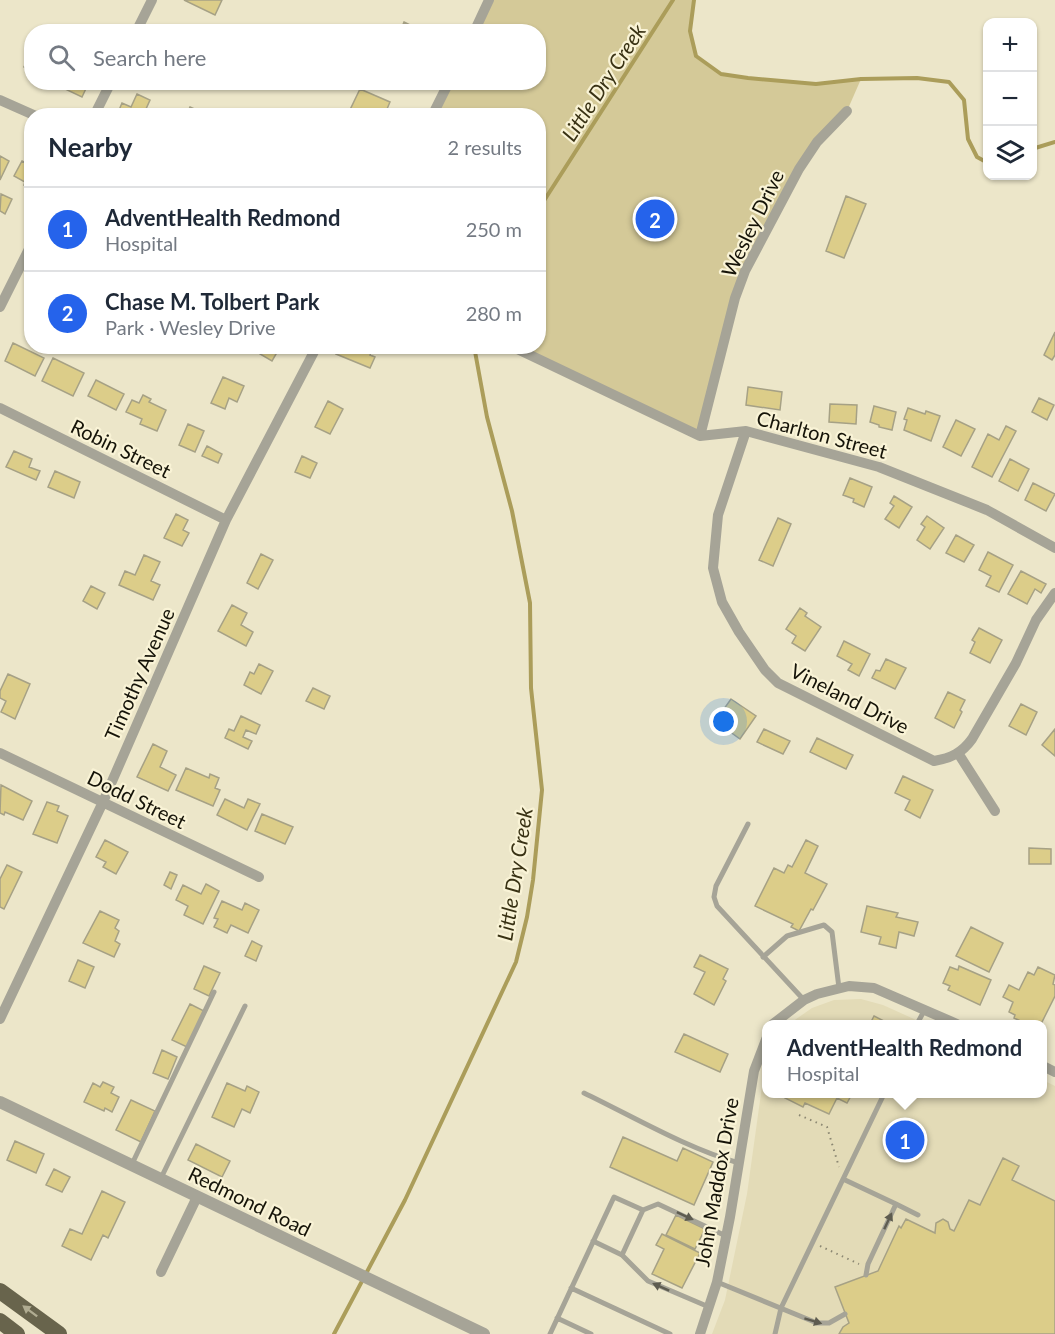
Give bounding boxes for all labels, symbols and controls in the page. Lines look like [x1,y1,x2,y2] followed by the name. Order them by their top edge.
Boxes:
[556,18,651,145] water label: Little Dry Creek
[983,18,1037,180] map controls
[983,18,1037,72] button: +
[24,24,546,90] search box
[45,41,78,74] icon: search
[93,44,206,71] text: Search here
[983,72,1037,126] button: −
[983,126,1037,180] button: layers
[48,131,133,163] text: Nearby
[447,135,522,159] text: 2 results
[716,165,788,281] street label: Wesley Drive
[636,196,674,242] pin: 2
[105,204,341,231] text: AdventHealth Redmond
[62,217,73,241] text: 1
[466,217,522,241] text: 250 m
[105,231,178,255] text: Hospital
[105,288,320,315] text: Chase M. Tolbert Park
[62,301,73,325] text: 2
[466,301,522,325] text: 280 m
[105,315,276,339] text: Park · Wesley Drive
[754,405,890,463] street label: Charlton Street
[67,414,175,482] street label: Robin Street
[99,604,179,744] street label: Timothy Avenue
[787,658,913,738] street label: Vineland Drive
[709,707,738,736] your location
[84,765,190,833] street label: Dodd Street
[491,805,537,942] water label: Little Dry Creek
[762,1020,1047,1098] popup
[787,1034,1022,1061] text: AdventHealth Redmond
[787,1061,860,1085] text: Hospital
[689,1096,743,1268] street label: John Maddox Drive
[886,1118,924,1162] pin: 1
[185,1161,315,1241] street label: Redmond Road
[676,1212,693,1221] one-way arrow
[884,1213,893,1230] one-way arrow
[652,1282,670,1292] one-way arrow
[23,1306,38,1318] one-way arrow
[804,1317,822,1326] one-way arrow

